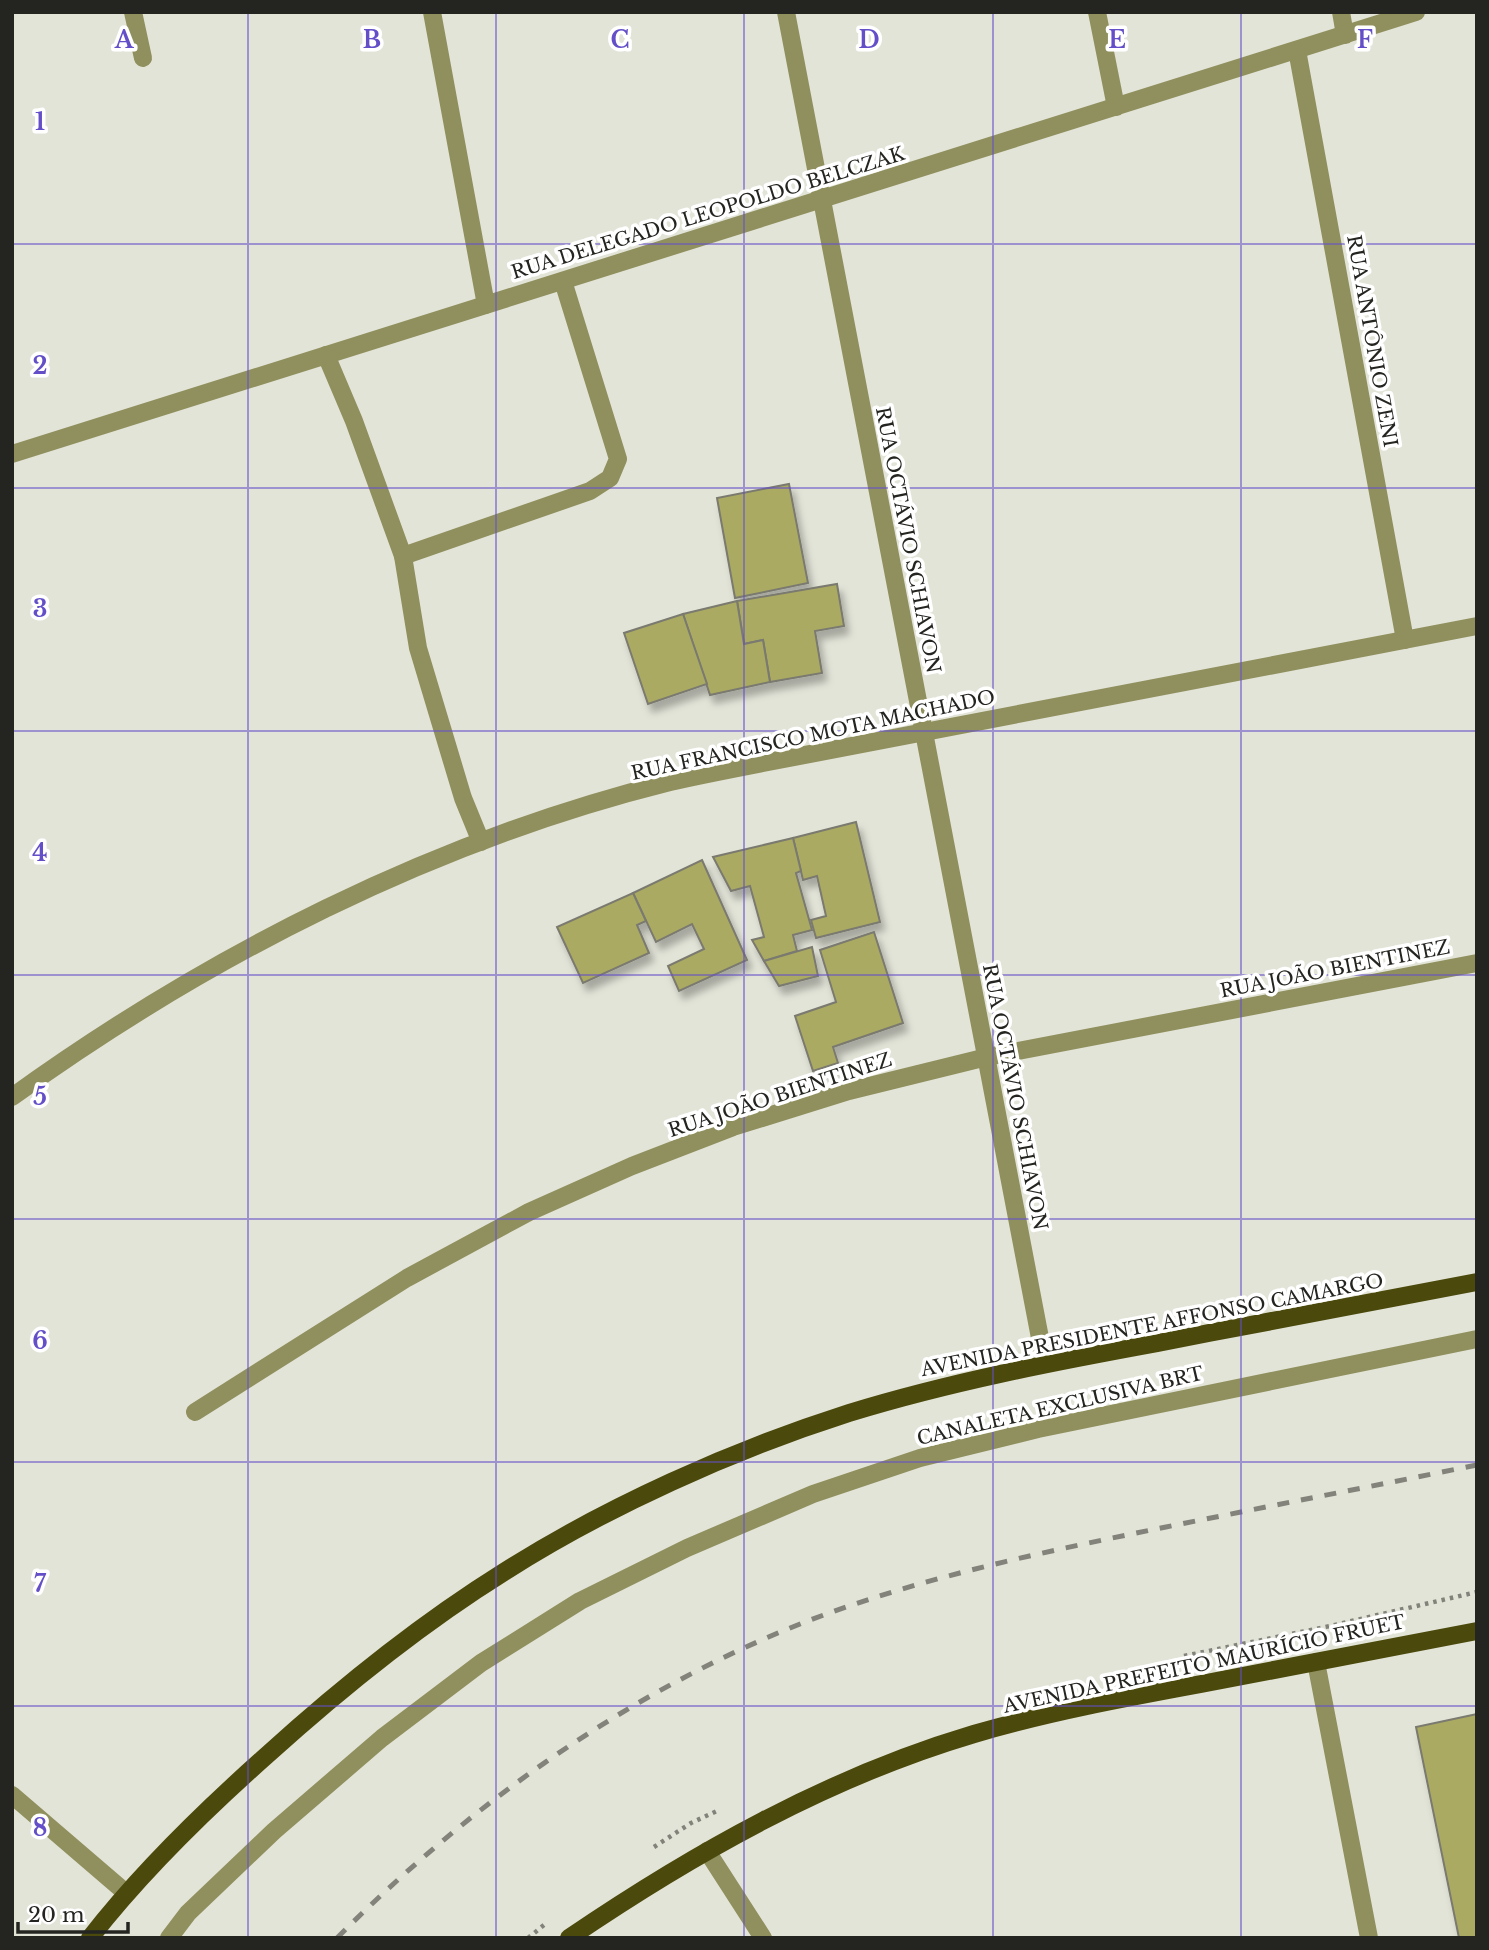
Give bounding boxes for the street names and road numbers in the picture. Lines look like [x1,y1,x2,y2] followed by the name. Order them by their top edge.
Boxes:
[509,142,909,284] street label: RUA DELEGADO LEOPOLDO BELCZAK
[1342,233,1402,449] street label: RUA ANTÔNIO ZENI
[871,405,945,675] street label: RUA OCTÁVIO SCHIAVON
[629,685,997,785] street label: RUA FRANCISCO MOTA MACHADO
[1218,934,1452,1003] street label: RUA JOÃO BIENTINEZ
[978,962,1052,1232] street label: RUA OCTÁVIO SCHIAVON
[665,1047,895,1142] street label: RUA JOÃO BIENTINEZ
[918,1269,1385,1381] street label: AVENIDA PRESIDENTE AFFONSO CAMARGO
[915,1362,1205,1450] street label: CANALETA EXCLUSIVA BRT
[1000,1610,1407,1718] street label: AVENIDA PREFEITO MAURÍCIO FRUET

